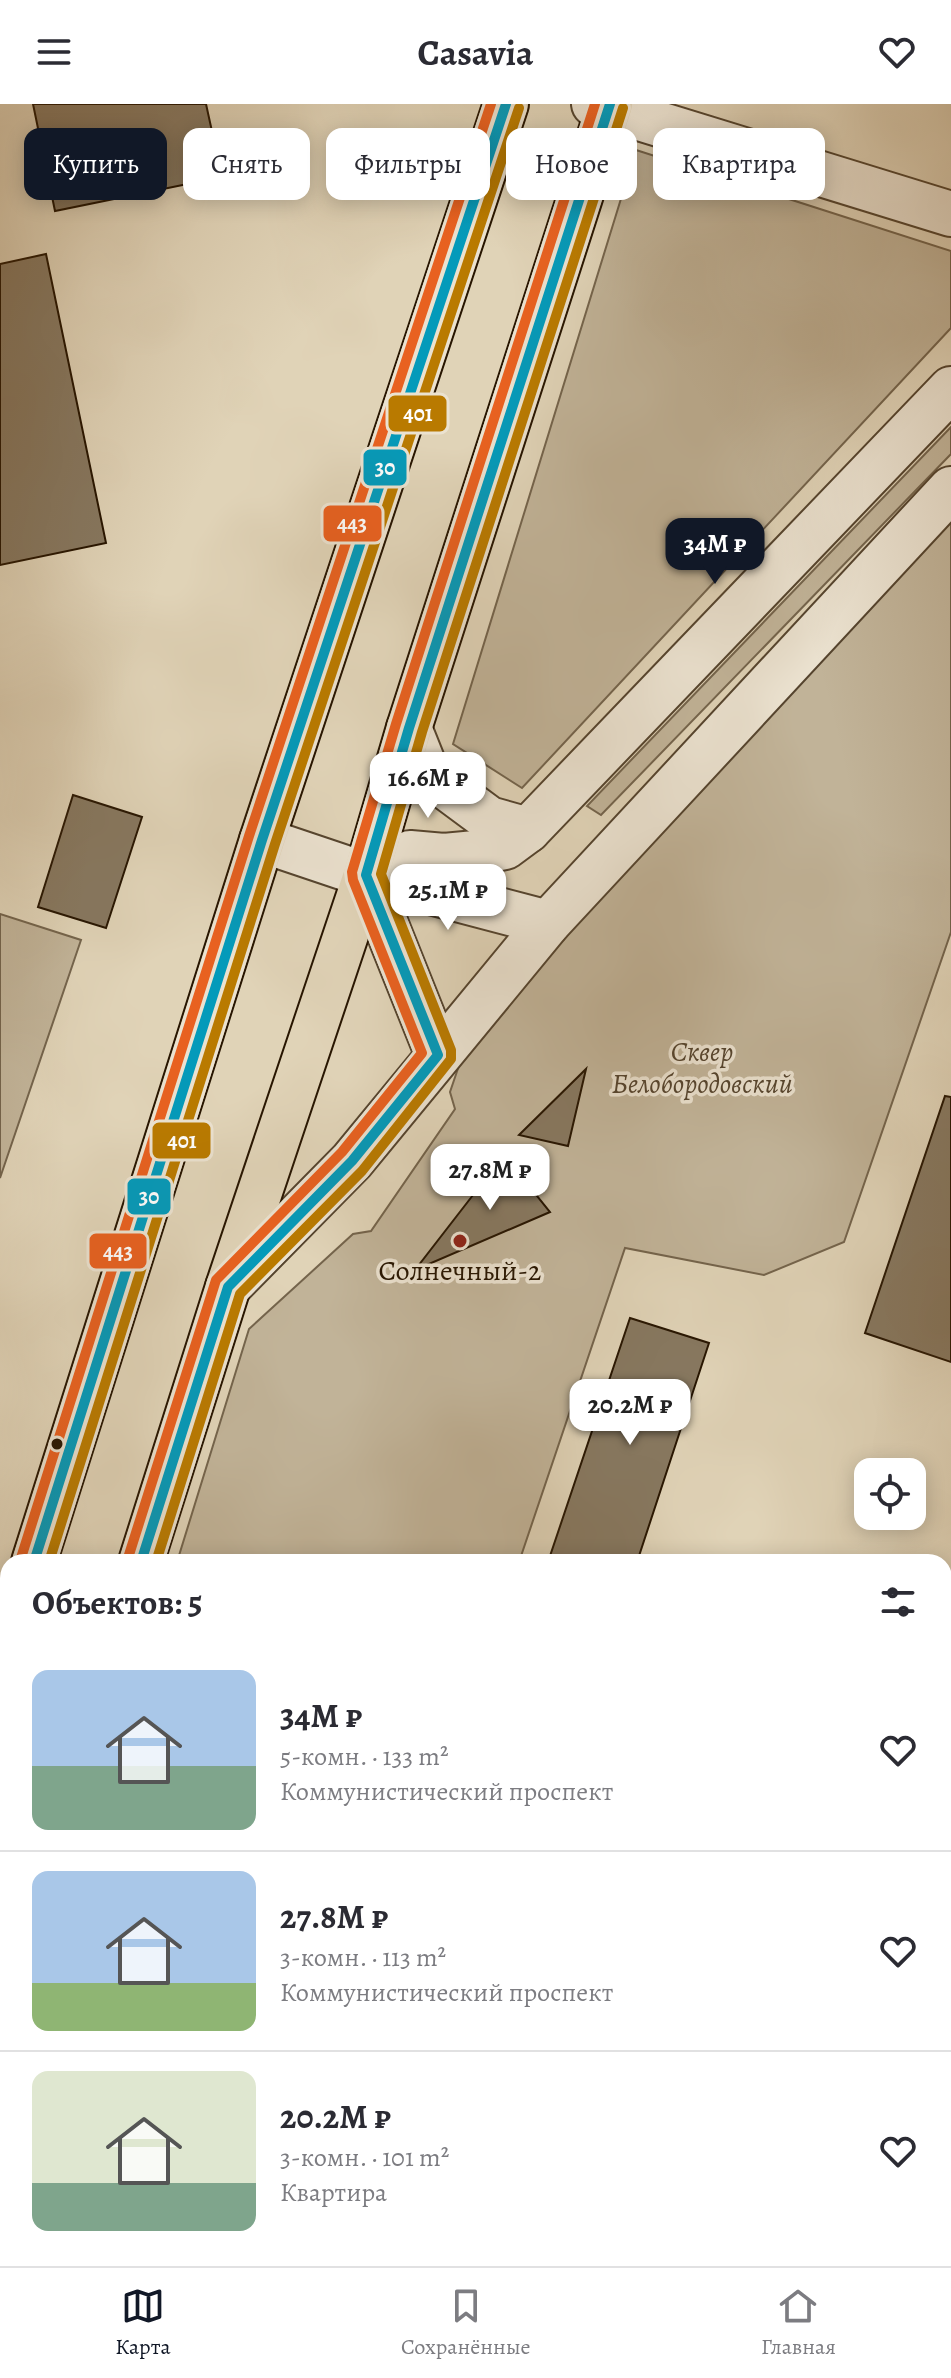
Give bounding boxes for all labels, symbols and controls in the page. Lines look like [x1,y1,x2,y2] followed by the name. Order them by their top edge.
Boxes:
[418,28,533,77] text: Casavia
[32,30,76,74] icon: menu
[875,30,919,74] icon: heart
[24,128,167,200] chip: Купить
[183,128,310,200] chip: Снять
[326,128,490,200] chip: Фильтры
[506,128,637,200] chip: Новое
[653,128,825,200] chip: Квартира
[387,394,448,433] line badge: 401
[403,399,433,429] text: 401
[362,448,408,487] line badge: 30
[375,453,395,483] text: 30
[322,504,383,543] line badge: 443
[337,509,367,539] text: 443
[659,518,771,586] pin: 34M ₽
[684,526,747,561] text: 34M ₽
[354,752,502,820] pin: 16.6M ₽
[388,760,468,795] text: 16.6M ₽
[374,864,522,932] pin: 25.1M ₽
[408,872,488,907] text: 25.1M ₽
[611,1033,793,1103] park label: Сквер Белобородовский
[151,1121,212,1160] line badge: 401
[167,1126,197,1156] text: 401
[416,1144,564,1212] pin: 27.8M ₽
[449,1152,531,1187] text: 27.8M ₽
[126,1177,172,1216] line badge: 30
[139,1182,159,1212] text: 30
[88,1232,148,1270] line badge: 443
[451,1232,469,1250] marker: Солнечный-2
[103,1237,133,1267] text: 443
[379,1252,541,1290] place label: Солнечный-2
[556,1379,704,1447] pin: 20.2M ₽
[588,1387,672,1422] text: 20.2M ₽
[49,1436,65,1452] unlabelled marker
[854,1458,926,1530] map controls
[854,1458,926,1530] button: locate
[32,1579,203,1626] text: Объектов: 5
[876,1580,920,1624] icon: filters
[280,1692,362,1739] text: 34M ₽
[96,1702,192,1798] icon: home
[876,1728,920,1772] icon: heart
[280,1739,448,1774] text: 5-комн. · 133 m²
[280,1774,613,1809] text: Коммунистический проспект
[280,1893,388,1940] text: 27.8M ₽
[96,1903,192,1999] icon: home
[876,1929,920,1973] icon: heart
[280,1940,446,1975] text: 3-комн. · 113 m²
[280,1975,613,2010] text: Коммунистический проспект
[280,2093,391,2140] text: 20.2M ₽
[96,2103,192,2199] icon: home
[876,2129,920,2173] icon: heart
[280,2140,449,2175] text: 3-комн. · 101 m²
[280,2175,387,2210] text: Квартира
[115,2284,171,2362] tab: Карта
[401,2284,531,2362] tab: Сохранённые
[761,2284,836,2362] tab: Главная

